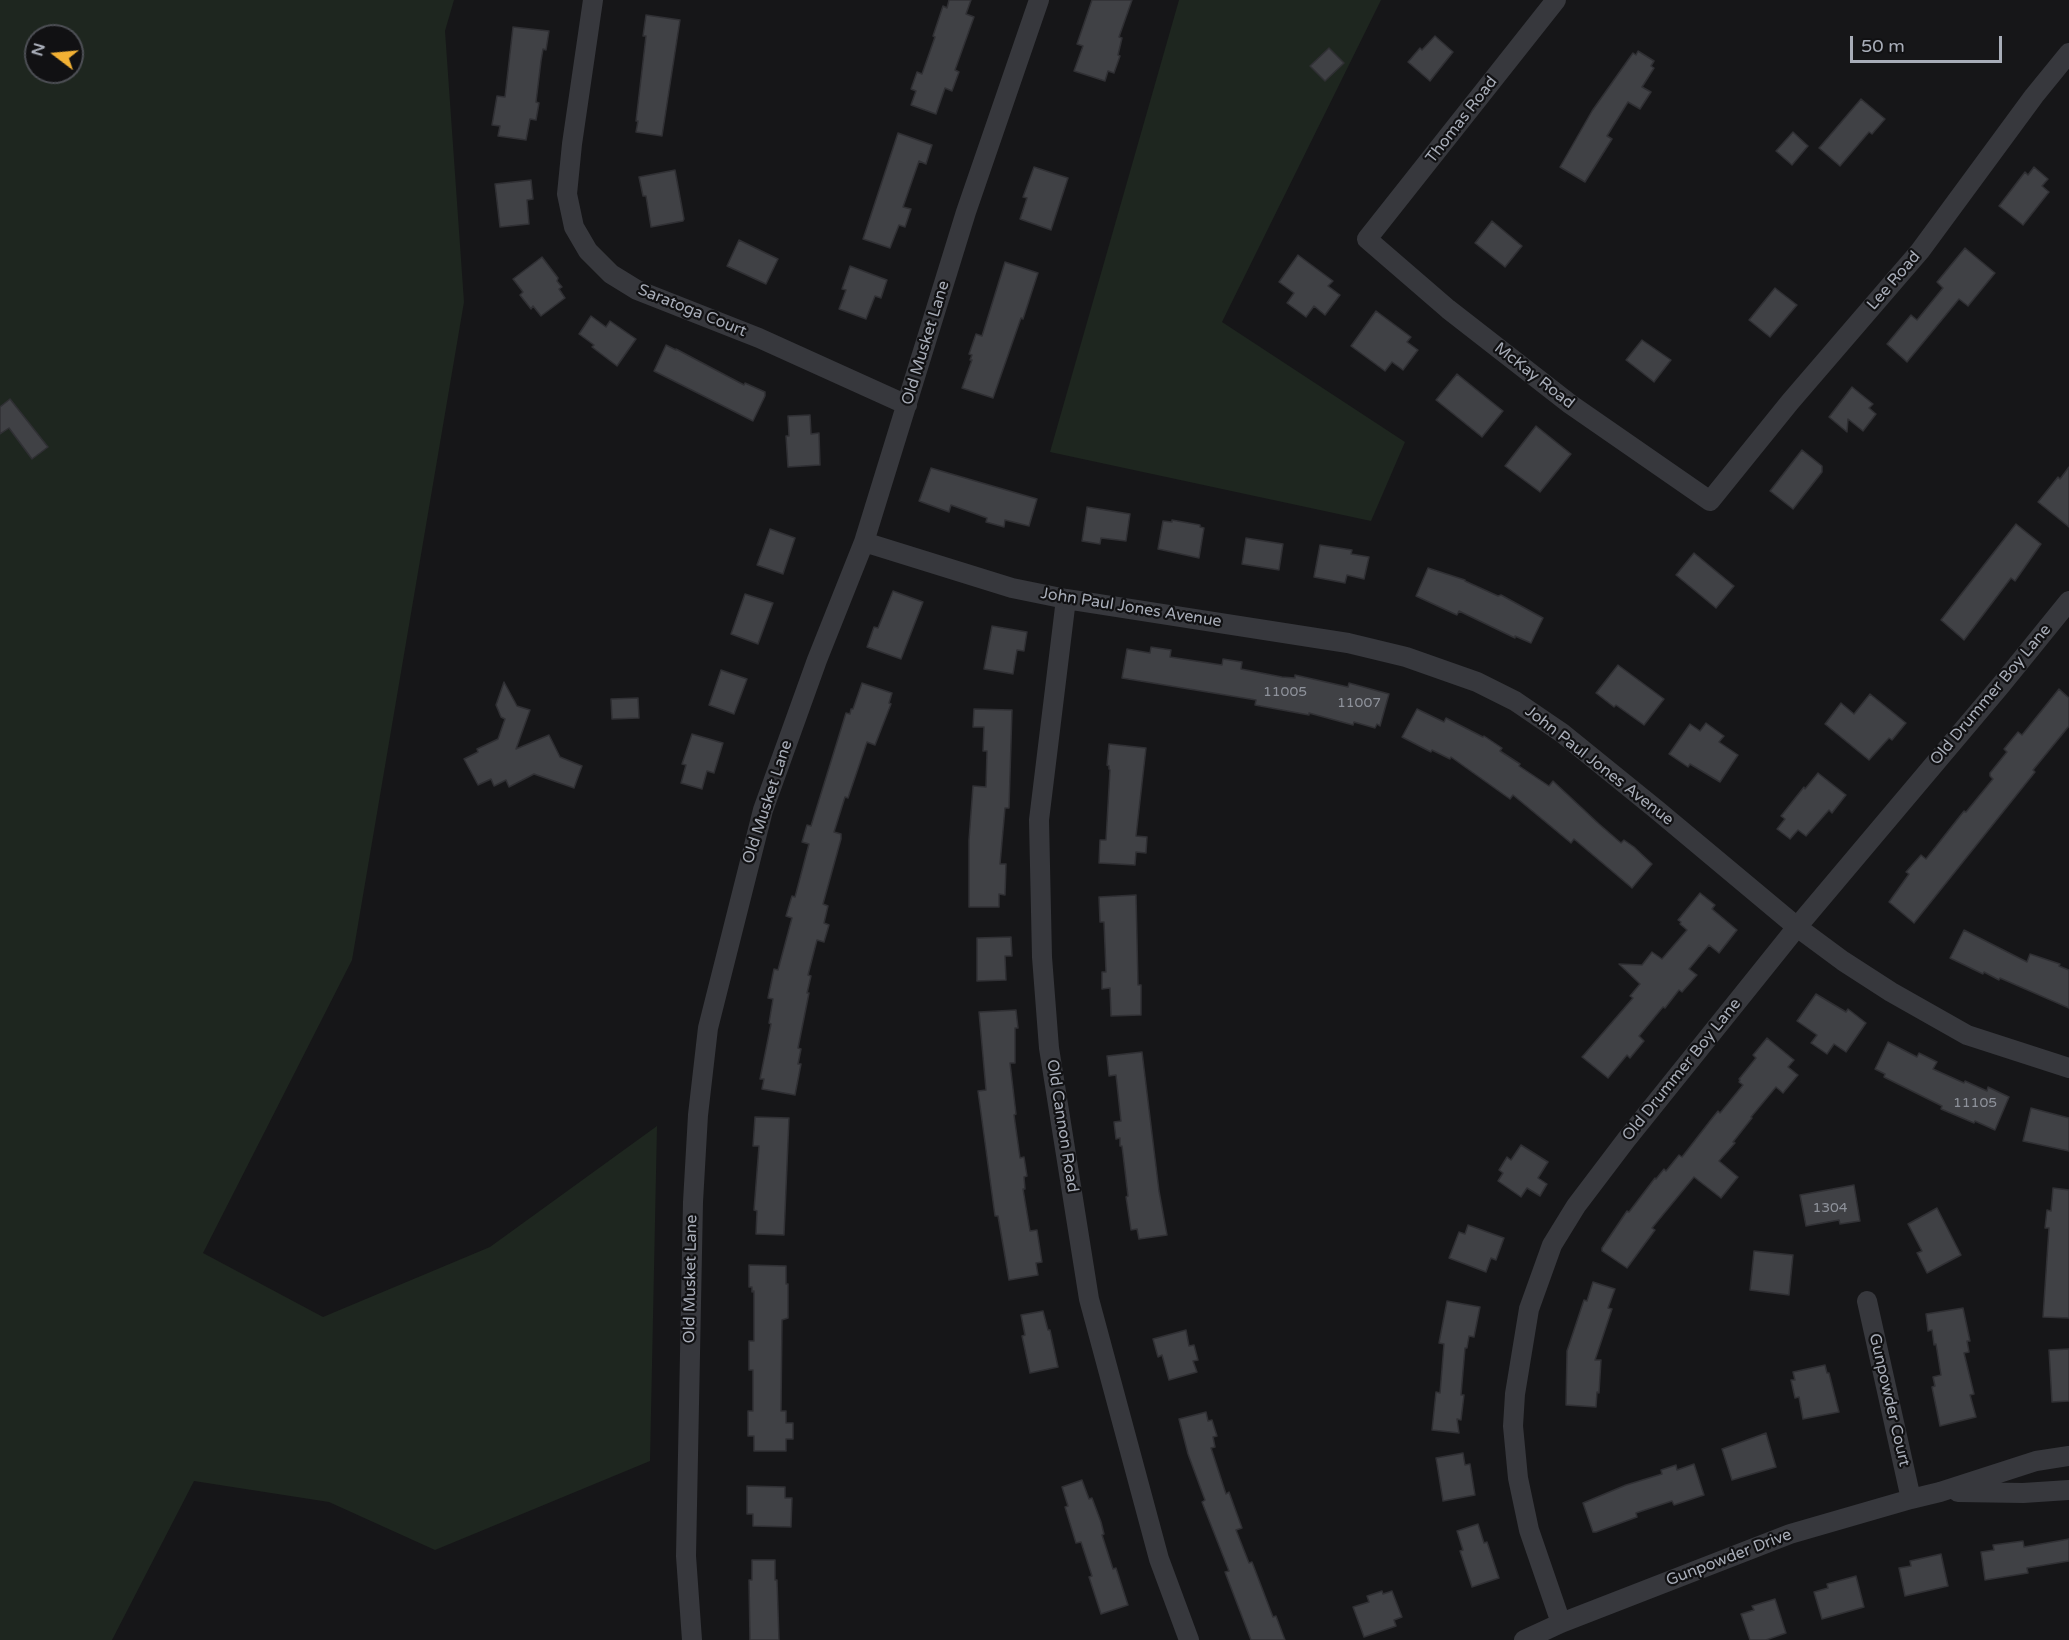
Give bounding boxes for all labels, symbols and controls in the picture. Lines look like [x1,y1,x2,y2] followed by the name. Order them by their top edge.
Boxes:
[24,24,84,84] north arrow
[1853,24,2004,62] scale bar
[1861,35,1905,57] text: 50 m
[27,41,50,59] text: N
[1422,73,1502,167] street label: Thomas Road
[1863,248,1925,314] street label: Lee Road
[898,279,954,407] street label: Old Musket Lane
[635,280,749,342] street label: Saratoga Court
[1490,339,1578,413] street label: McKay Road
[1039,584,1223,632] street label: John Paul Jones Avenue
[1926,621,2056,769] street label: Old Drummer Boy Lane
[1263,684,1307,700] house number: 11005
[1337,695,1381,711] house number: 11007
[1521,702,1677,830] street label: John Paul Jones Avenue
[739,738,797,866] street label: Old Musket Lane
[1619,995,1745,1145] street label: Old Drummer Boy Lane
[1042,1058,1082,1194] street label: Old Cannon Road
[1953,1095,1997,1111] house number: 11105
[1812,1200,1848,1216] house number: 1304
[680,1215,702,1343] street label: Old Musket Lane
[1864,1332,1914,1468] street label: Gunpowder Court
[1664,1525,1794,1591] street label: Gunpowder Drive

